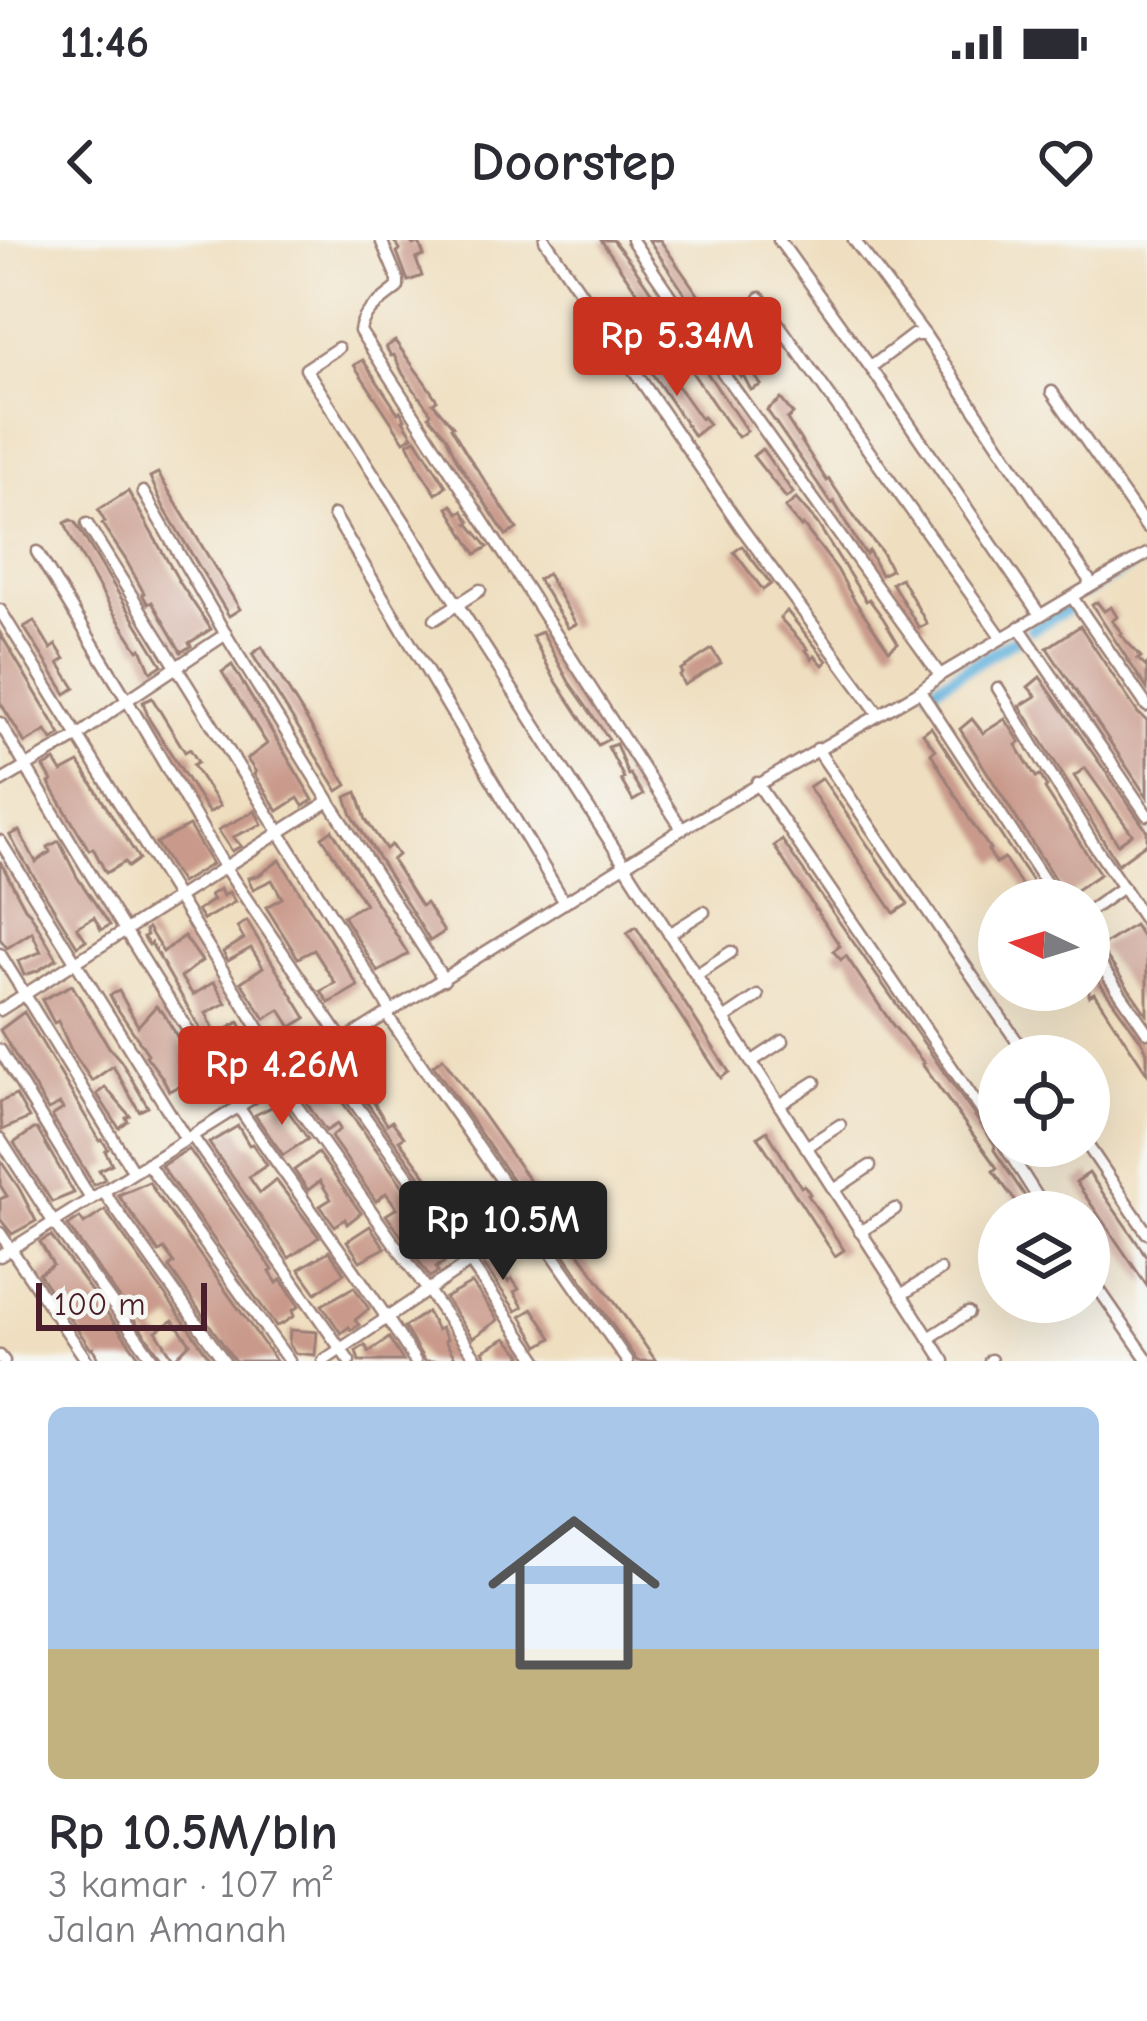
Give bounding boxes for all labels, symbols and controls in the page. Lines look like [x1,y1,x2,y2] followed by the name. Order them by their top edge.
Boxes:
[60,16,149,68] text: 11:46
[48,129,114,195] icon: back
[1033,129,1099,195] icon: heart
[471,131,676,194] text: Doorstep
[553,297,801,399] pin: Rp 5.34M
[600,313,754,358] text: Rp 5.34M
[978,879,1110,1011] north arrow
[978,879,1110,1323] map controls
[158,1026,406,1128] pin: Rp 4.26M
[978,1035,1110,1167] button: locate
[205,1042,359,1087] text: Rp 4.26M
[379,1181,627,1283] pin: Rp 10.5M
[978,1191,1110,1323] button: layers
[426,1197,580,1242] text: Rp 10.5M
[36,1277,207,1330] scale bar
[54,1285,146,1323] text: 100 m
[466,1485,682,1701] icon: home
[48,1803,338,1862] text: Rp 10.5M/bln
[48,1862,332,1907] text: 3 kamar · 107 m²
[48,1907,287,1952] text: Jalan Amanah

